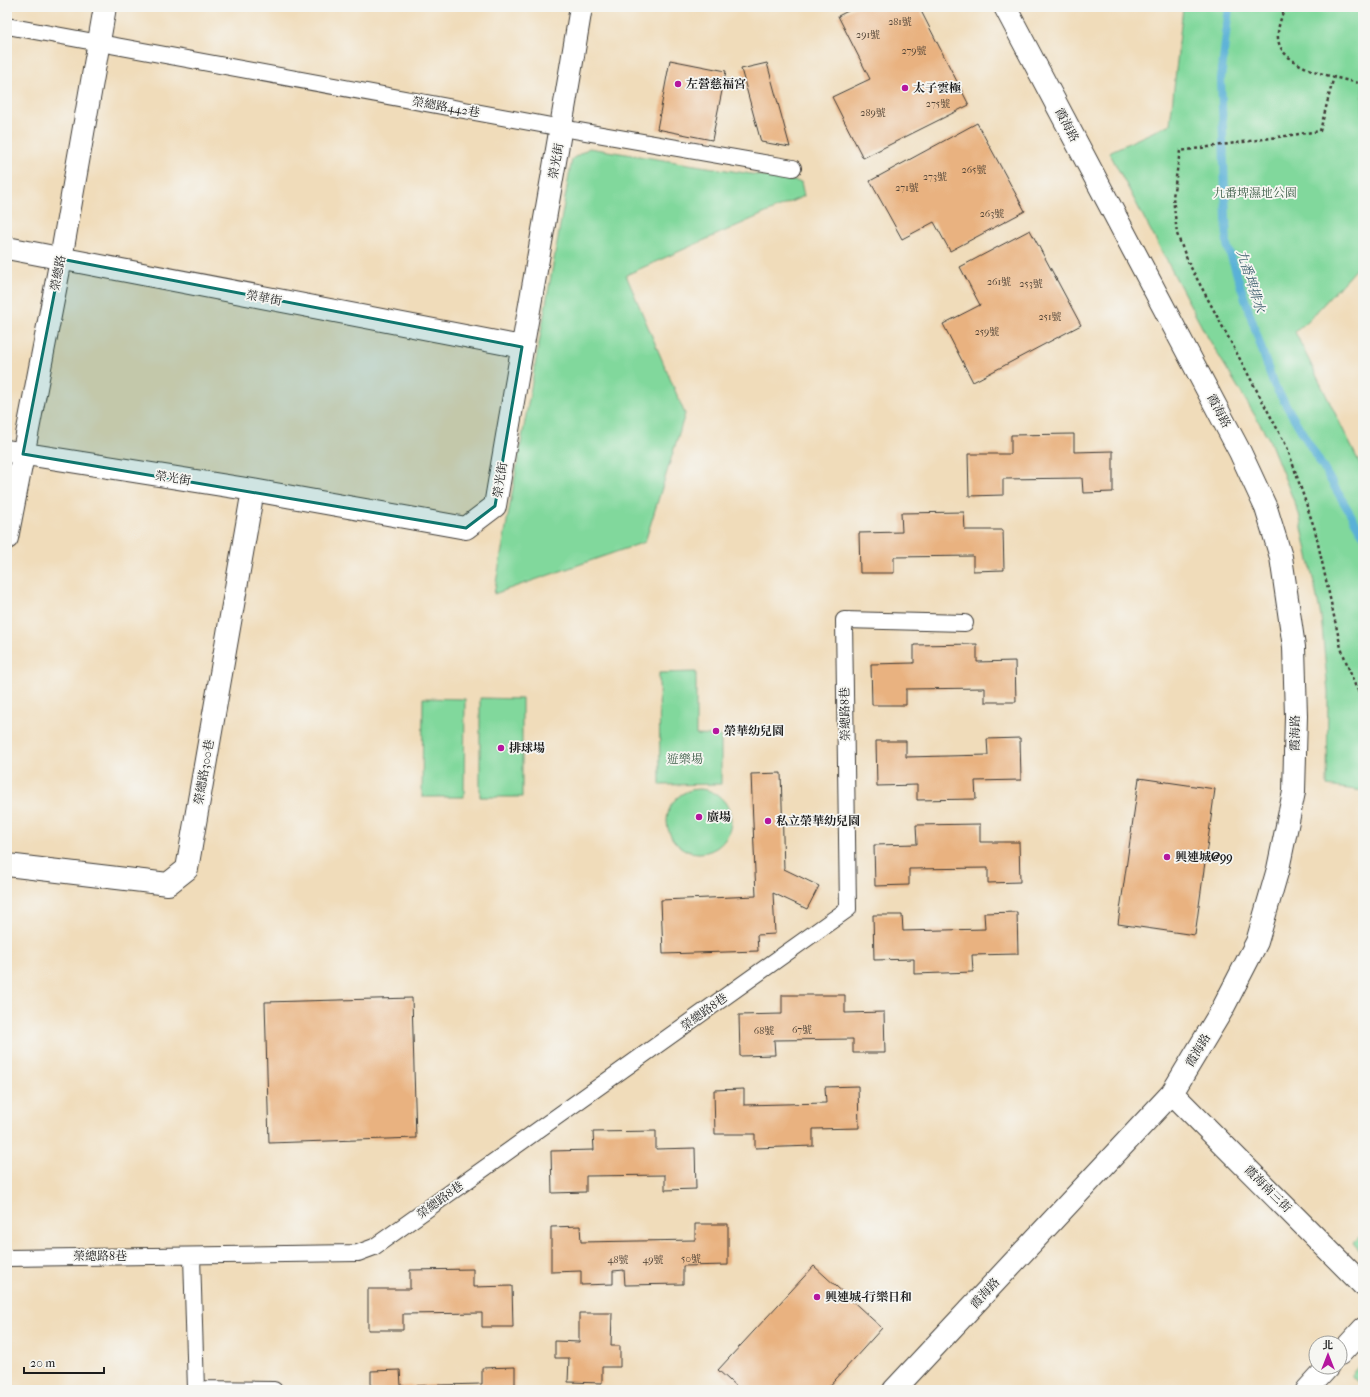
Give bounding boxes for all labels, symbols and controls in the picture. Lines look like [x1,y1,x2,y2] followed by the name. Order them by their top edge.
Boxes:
[888,16,912,28] house number: 281號
[856,29,880,41] house number: 291號
[901,45,927,57] house number: 279號
[686,77,746,91] place label: 左營慈福宮
[673,79,683,89] marker: 左營慈福宮
[913,81,961,95] place label: 太子雲極
[900,83,910,93] marker: 太子雲極
[411,94,481,120] street label: 榮總路442巷
[926,98,950,110] house number: 275號
[1052,106,1082,144] street label: 霞海路
[860,107,886,119] house number: 289號
[546,141,566,180] street label: 榮光街
[962,164,986,176] house number: 265號
[923,171,947,183] house number: 273號
[895,182,919,194] house number: 271號
[1213,186,1297,200] park label: 九番埤濕地公園
[980,208,1004,220] house number: 263號
[1234,248,1269,316] water label: 九番埤排水
[48,254,68,292] street label: 榮總路
[987,276,1011,288] house number: 261號
[1019,278,1043,290] house number: 253號
[245,288,284,308] street label: 榮華街
[1038,311,1062,323] house number: 251號
[975,326,999,338] house number: 259號
[1204,392,1234,430] street label: 霞海路
[490,460,510,499] street label: 榮光街
[154,468,193,488] street label: 榮光街
[838,687,852,741] street label: 榮總路8巷
[1288,715,1302,751] street label: 霞海路
[724,724,784,738] place label: 榮華幼兒園
[711,726,721,736] marker: 榮華幼兒園
[191,738,217,806] street label: 榮總路300巷
[509,741,545,755] place label: 排球場
[496,743,506,753] marker: 排球場
[667,752,703,766] park label: 遊樂場
[707,810,731,824] place label: 廣場
[694,812,704,822] marker: 廣場
[776,814,860,828] place label: 私立榮華幼兒園
[763,816,773,826] marker: 私立榮華幼兒園
[1175,850,1233,865] place label: 興連城@99
[1162,852,1172,862] marker: 興連城@99
[678,990,730,1034] street label: 榮總路8巷
[792,1024,812,1036] house number: 67號
[754,1025,774,1037] house number: 68號
[1183,1031,1213,1069] street label: 霞海路
[1242,1163,1295,1216] street label: 霞海南三街
[414,1178,466,1222] street label: 榮總路8巷
[73,1249,127,1263] street label: 榮總路8巷
[681,1253,701,1265] house number: 50號
[608,1254,628,1266] house number: 48號
[642,1254,664,1266] house number: 49號
[968,1275,1002,1311] street label: 霞海路
[825,1290,912,1304] place label: 興連城-行樂日和
[812,1292,822,1302] marker: 興連城-行樂日和
[1308,1335,1348,1375] north arrow
[1323,1339,1334,1352] text: 北
[24,1349,104,1375] scale bar
[30,1356,55,1370] text: 20 m

